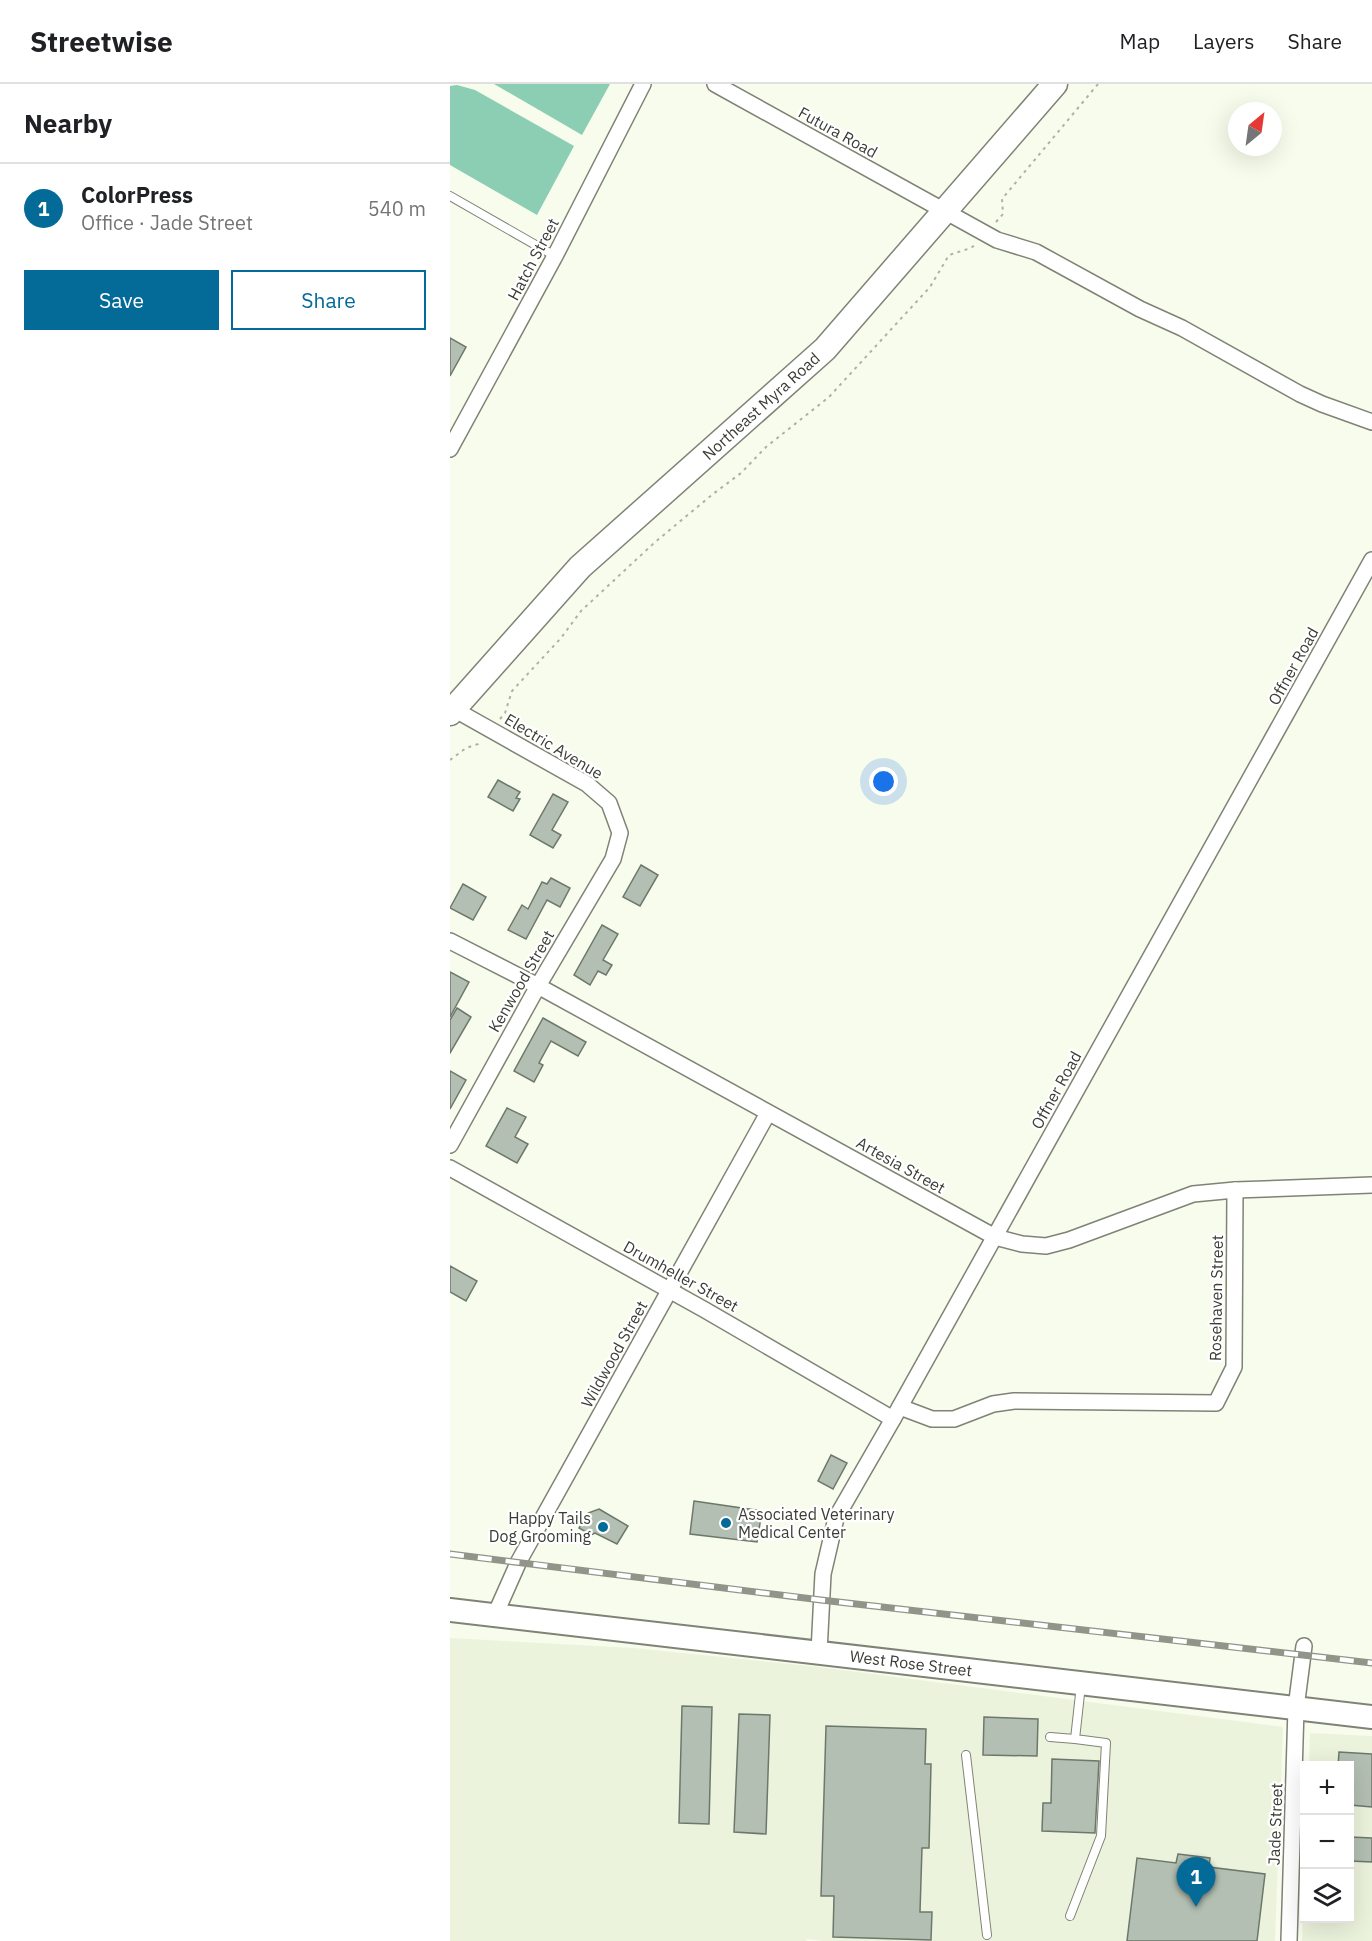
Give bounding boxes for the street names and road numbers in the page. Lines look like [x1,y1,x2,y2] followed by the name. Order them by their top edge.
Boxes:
[795,102,881,162] street label: Futura Road
[503,214,563,304] street label: Hatch Street
[698,348,824,464] street label: Northeast Myra Road
[1263,624,1323,708] street label: Offner Road
[501,709,607,783] street label: Electric Avenue
[484,926,558,1036] street label: Kenwood Street
[1026,1048,1086,1132] street label: Offner Road
[853,1132,949,1198] street label: Artesia Street
[1205,1235,1227,1361] street label: Rosehaven Street
[620,1236,742,1316] street label: Drumheller Street
[576,1297,652,1411] street label: Wildwood Street
[849,1646,973,1680] street label: West Rose Street
[1264,1782,1286,1866] street label: Jade Street

